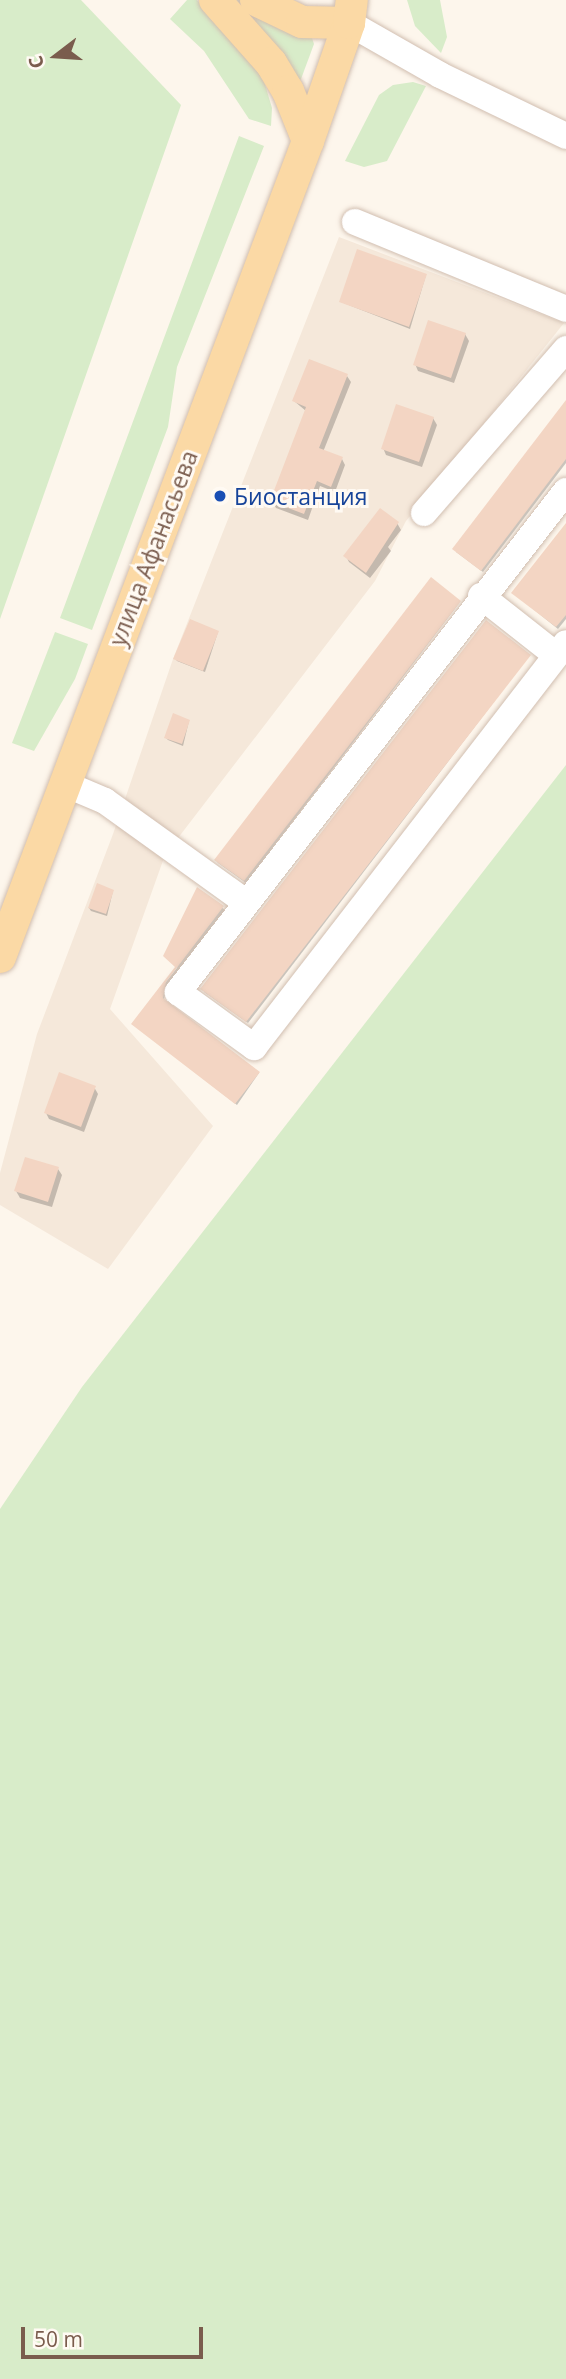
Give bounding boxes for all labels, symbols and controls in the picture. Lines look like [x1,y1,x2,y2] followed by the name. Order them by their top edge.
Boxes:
[21,21,91,91] north arrow
[22,53,50,72] text: С
[103,446,203,650] street label: улица Афанасьева
[234,482,367,510] place label: Биостанция
[212,488,228,504] marker: Биостанция
[24,2312,206,2356] scale bar
[34,2325,83,2353] text: 50 m

